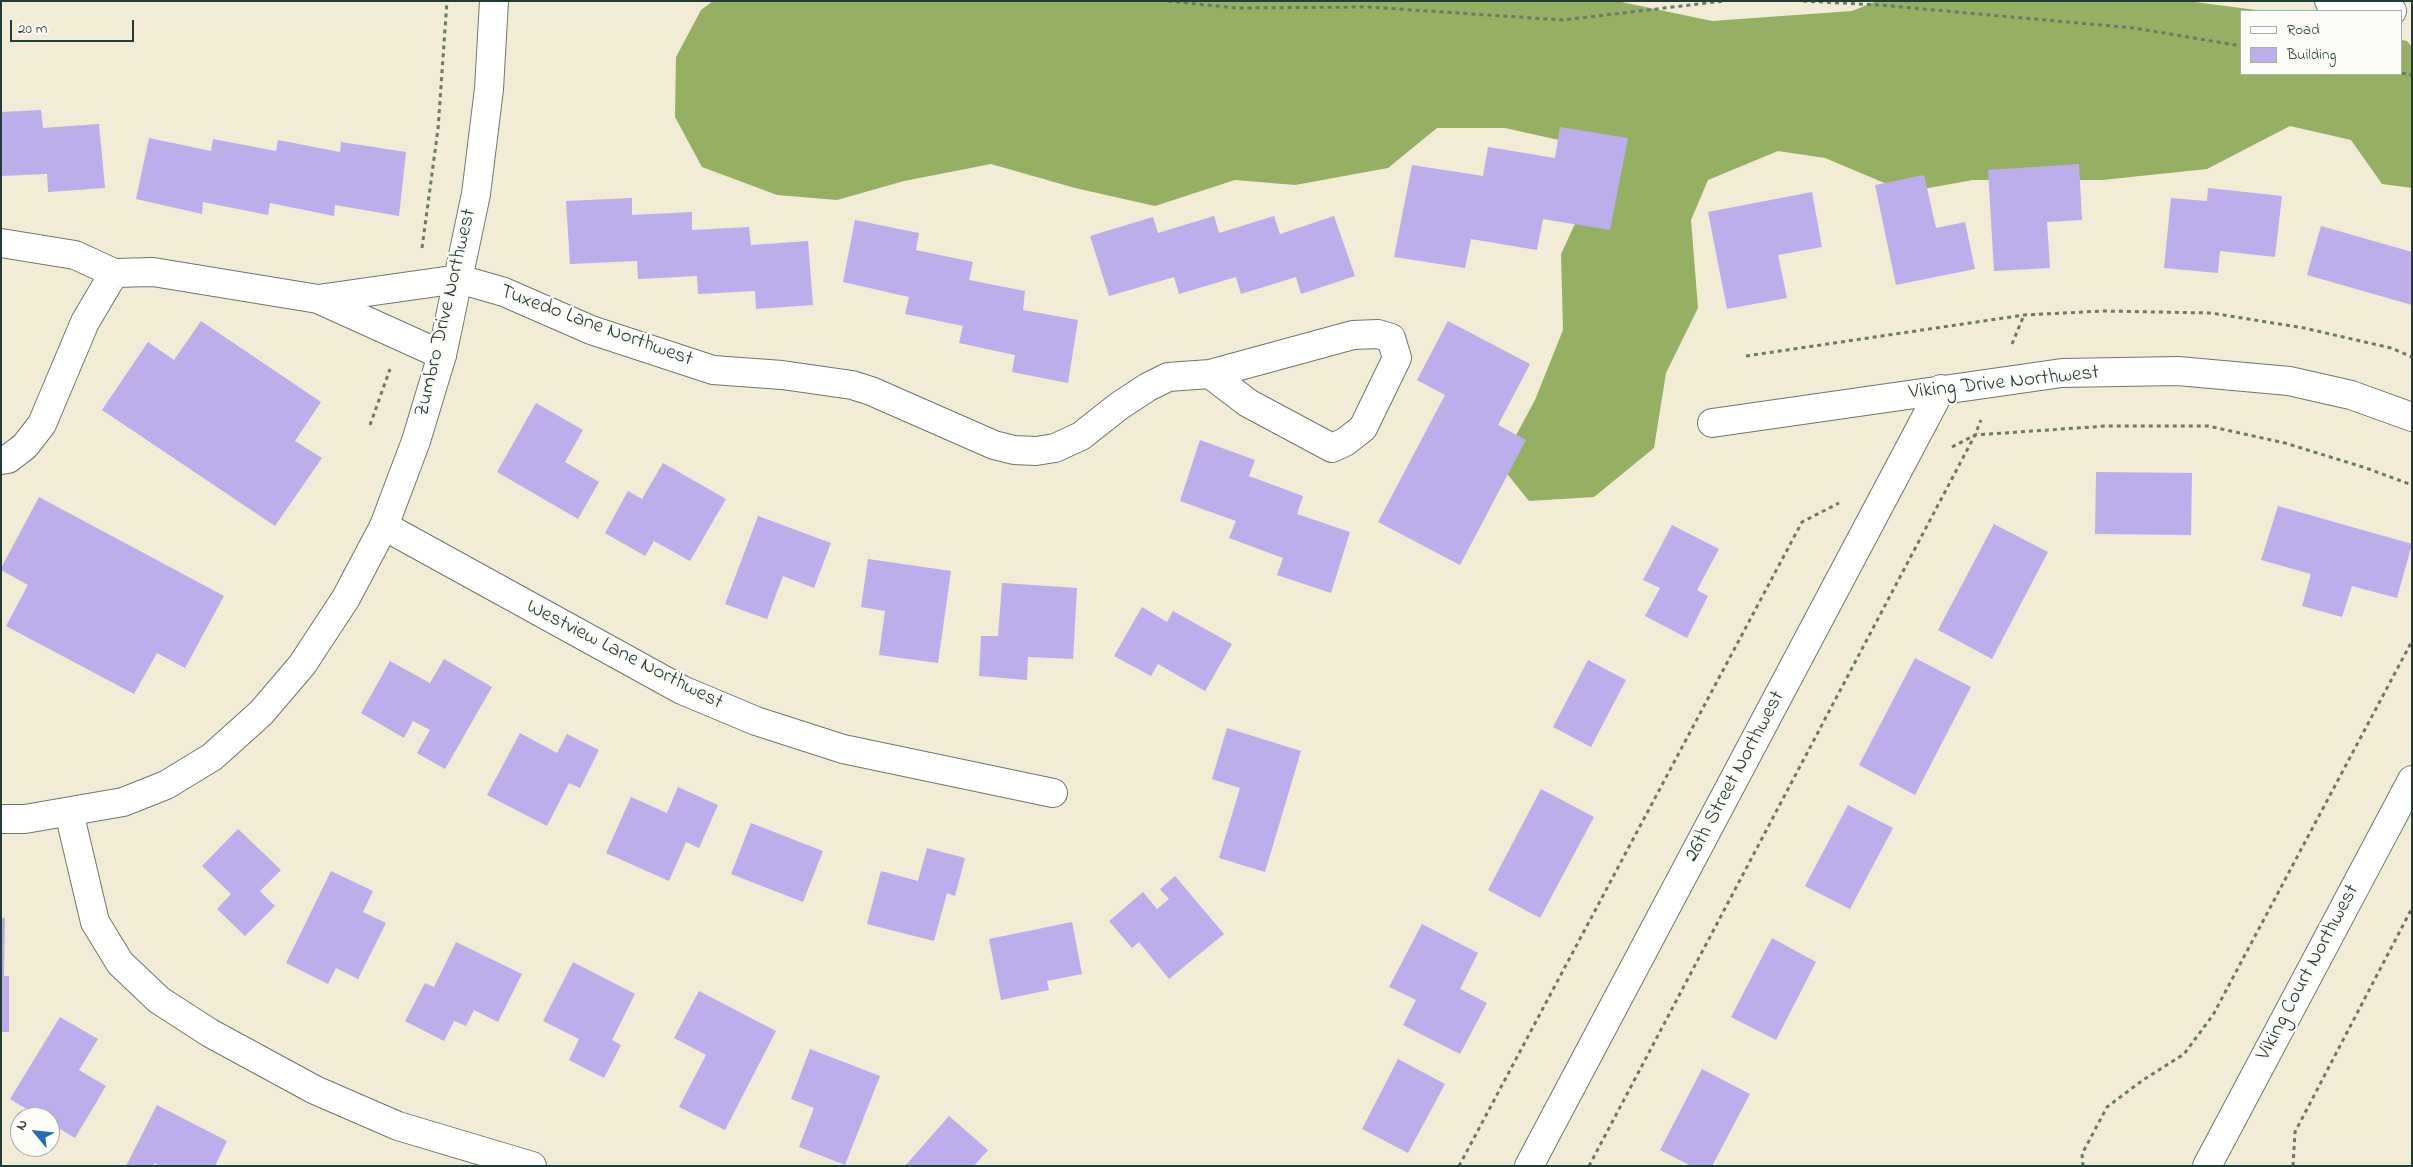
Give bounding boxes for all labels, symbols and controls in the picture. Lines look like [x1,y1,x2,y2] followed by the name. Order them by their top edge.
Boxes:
[12,10,136,42] scale bar
[2240,10,2403,75] legend
[18,18,47,40] text: 20 m
[2287,19,2320,41] text: Road
[2287,44,2336,66] text: Building
[411,207,483,419] street label: Zumbro Drive Northwest
[496,280,696,374] street label: Tuxedo Lane Northwest
[1908,361,2100,407] street label: Viking Drive Northwest
[521,595,727,717] street label: Westview Lane Northwest
[1680,687,1792,867] street label: 26th Street Northwest
[2252,881,2366,1065] street label: Viking Court Northwest
[10,1107,60,1157] north arrow
[11,1116,34,1134] text: N

